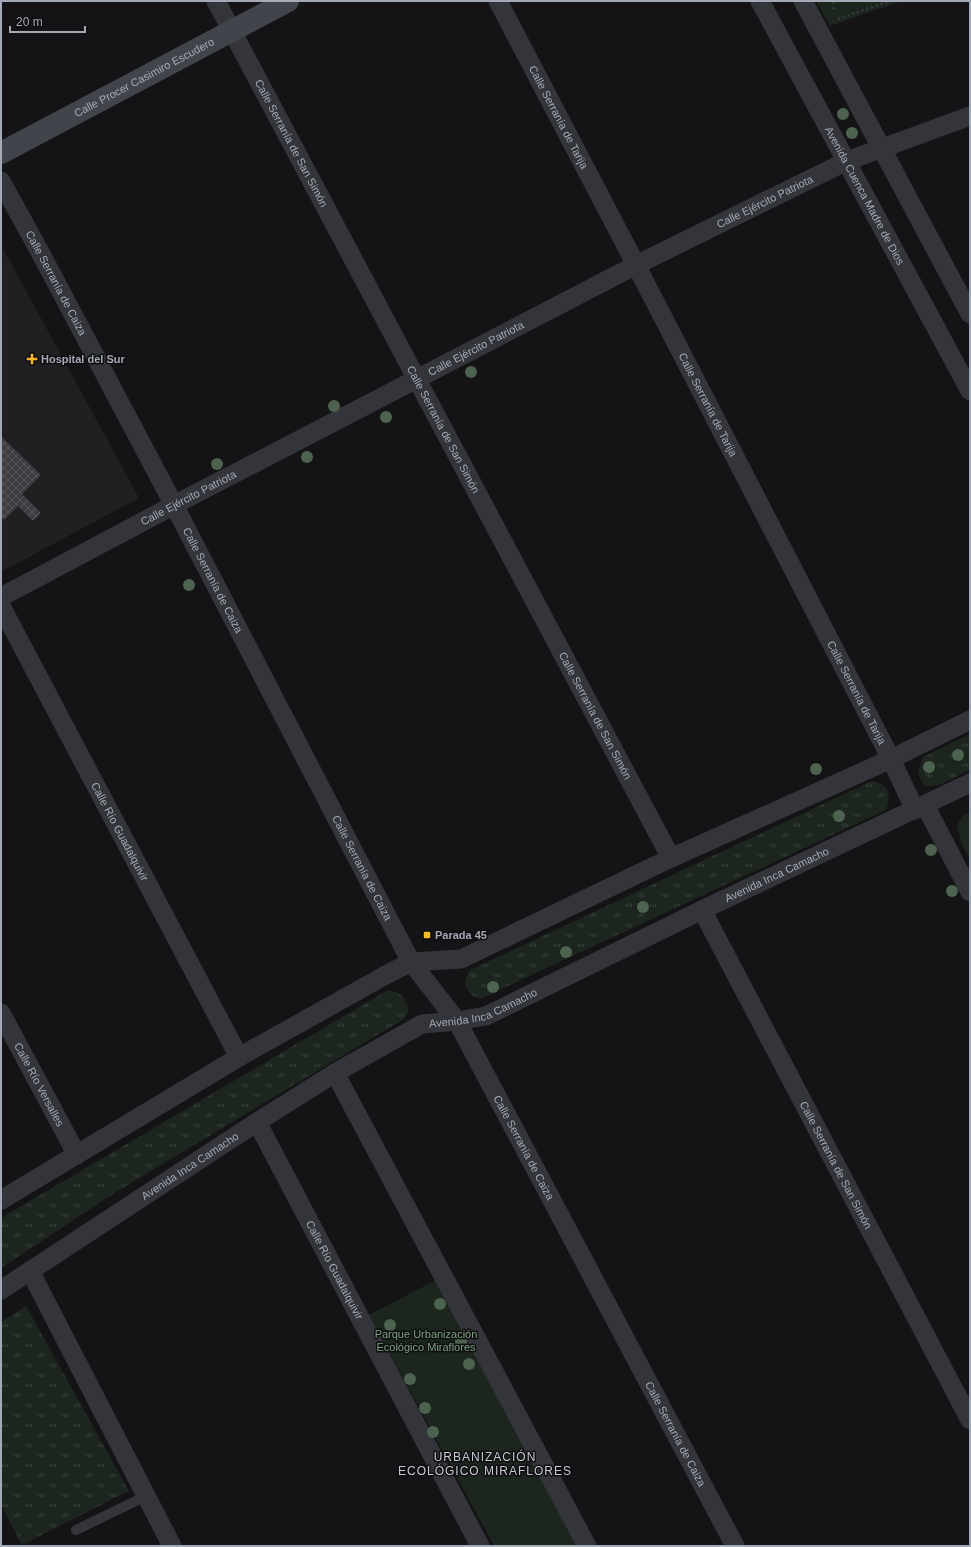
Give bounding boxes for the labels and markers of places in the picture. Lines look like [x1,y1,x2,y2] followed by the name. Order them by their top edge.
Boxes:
[26,353,38,365] marker: Hospital del Sur
[41,353,125,365] place label: Hospital del Sur
[435,929,487,941] place label: Parada 45
[422,930,432,940] marker: Parada 45

